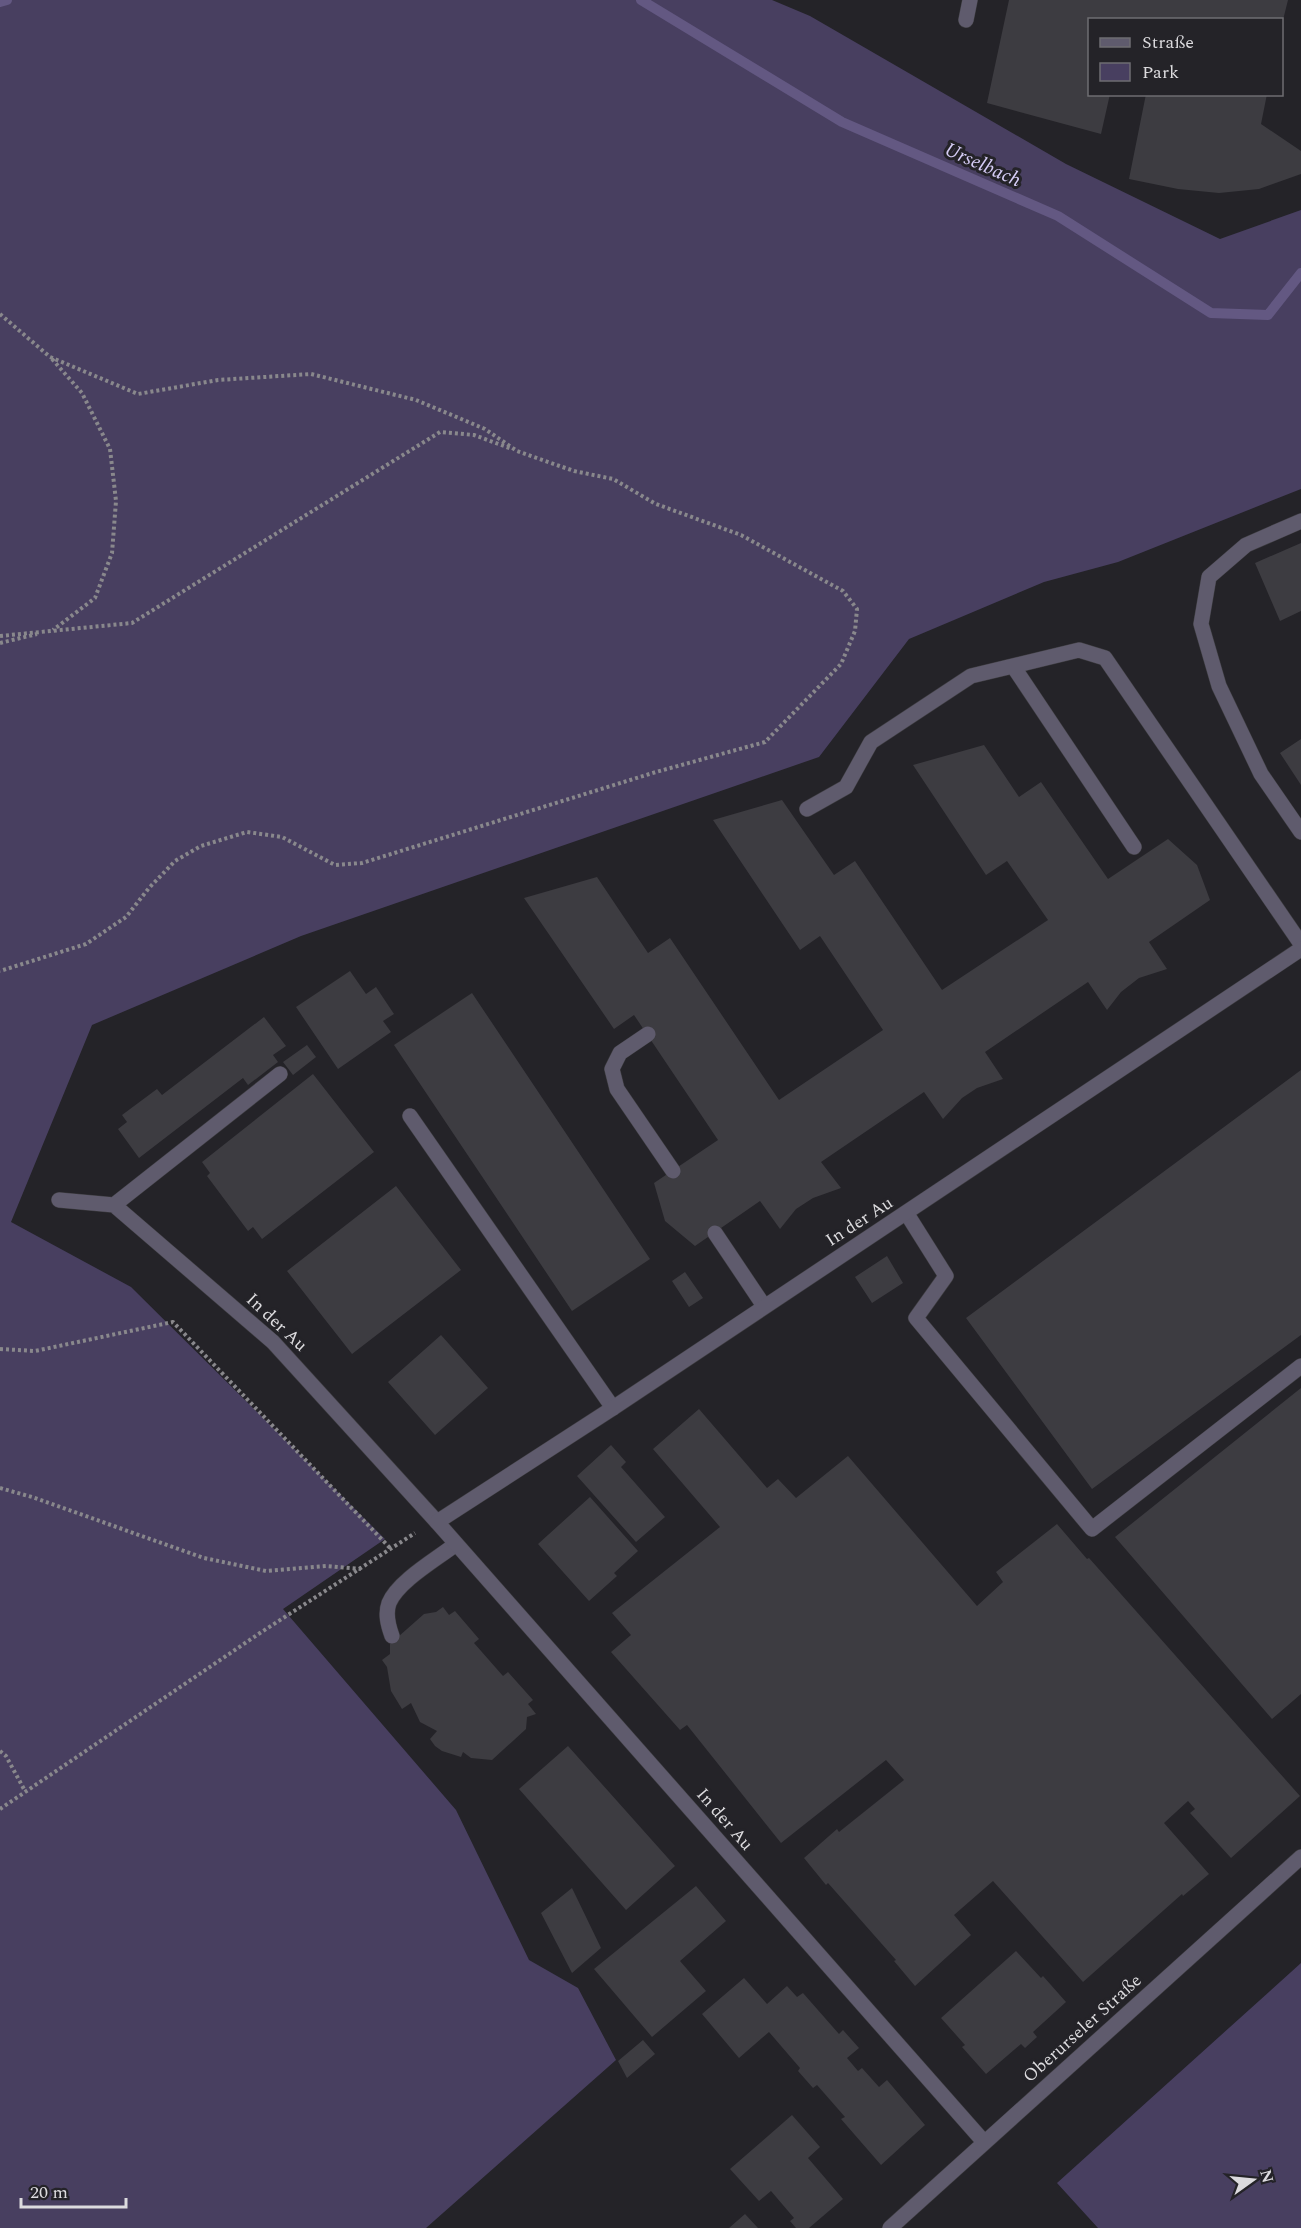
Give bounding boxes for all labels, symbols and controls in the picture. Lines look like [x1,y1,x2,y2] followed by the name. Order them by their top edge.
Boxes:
[1088,18,1283,96] legend
[1142,29,1194,56] text: Straße
[1142,59,1179,86] text: Park
[939,135,1026,195] water label: Urselbach
[820,1189,898,1253] street label: In der Au
[240,1287,314,1358] street label: In der Au
[690,1782,760,1857] street label: In der Au
[1017,1968,1148,2089] street label: Oberurseler Straße
[1223,2150,1283,2210] north arrow
[1253,2167,1280,2186] text: N
[21,2171,126,2209] scale bar
[30,2179,68,2206] text: 20 m

